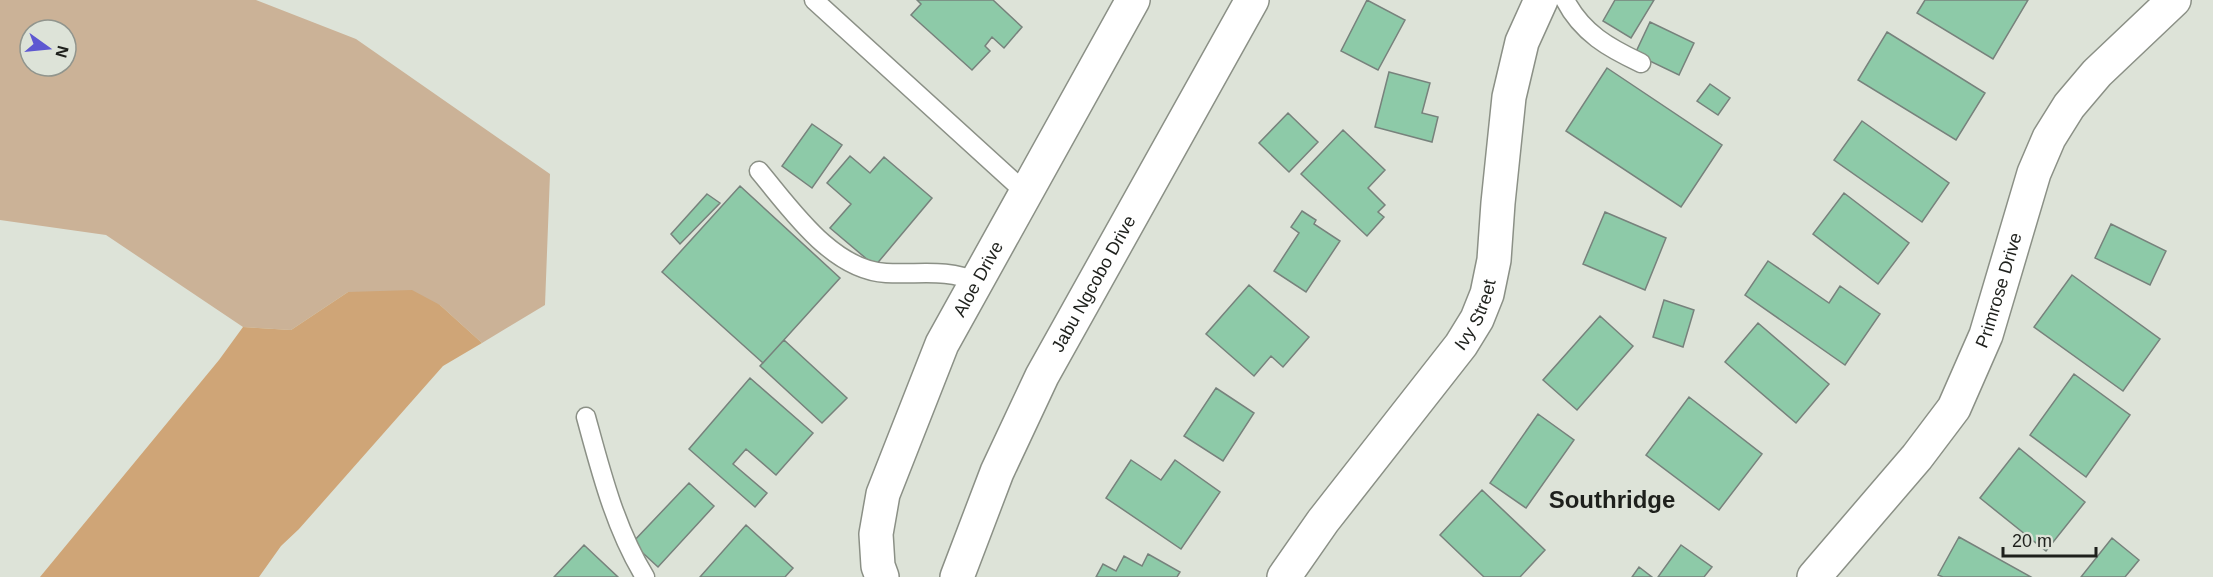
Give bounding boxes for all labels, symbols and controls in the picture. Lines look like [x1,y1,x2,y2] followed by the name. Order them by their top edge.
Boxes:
[18,18,78,78] north arrow
[52,44,72,60] text: N
[1047,212,1140,356] street label: Jabu Ngcobo Drive
[1972,230,2026,351] street label: Primrose Drive
[949,238,1007,320] street label: Aloe Drive
[1451,278,1500,354] street label: Ivy Street
[1549,486,1675,513] district label: Southridge
[2003,520,2096,558] scale bar
[2012,531,2052,551] text: 20 m

